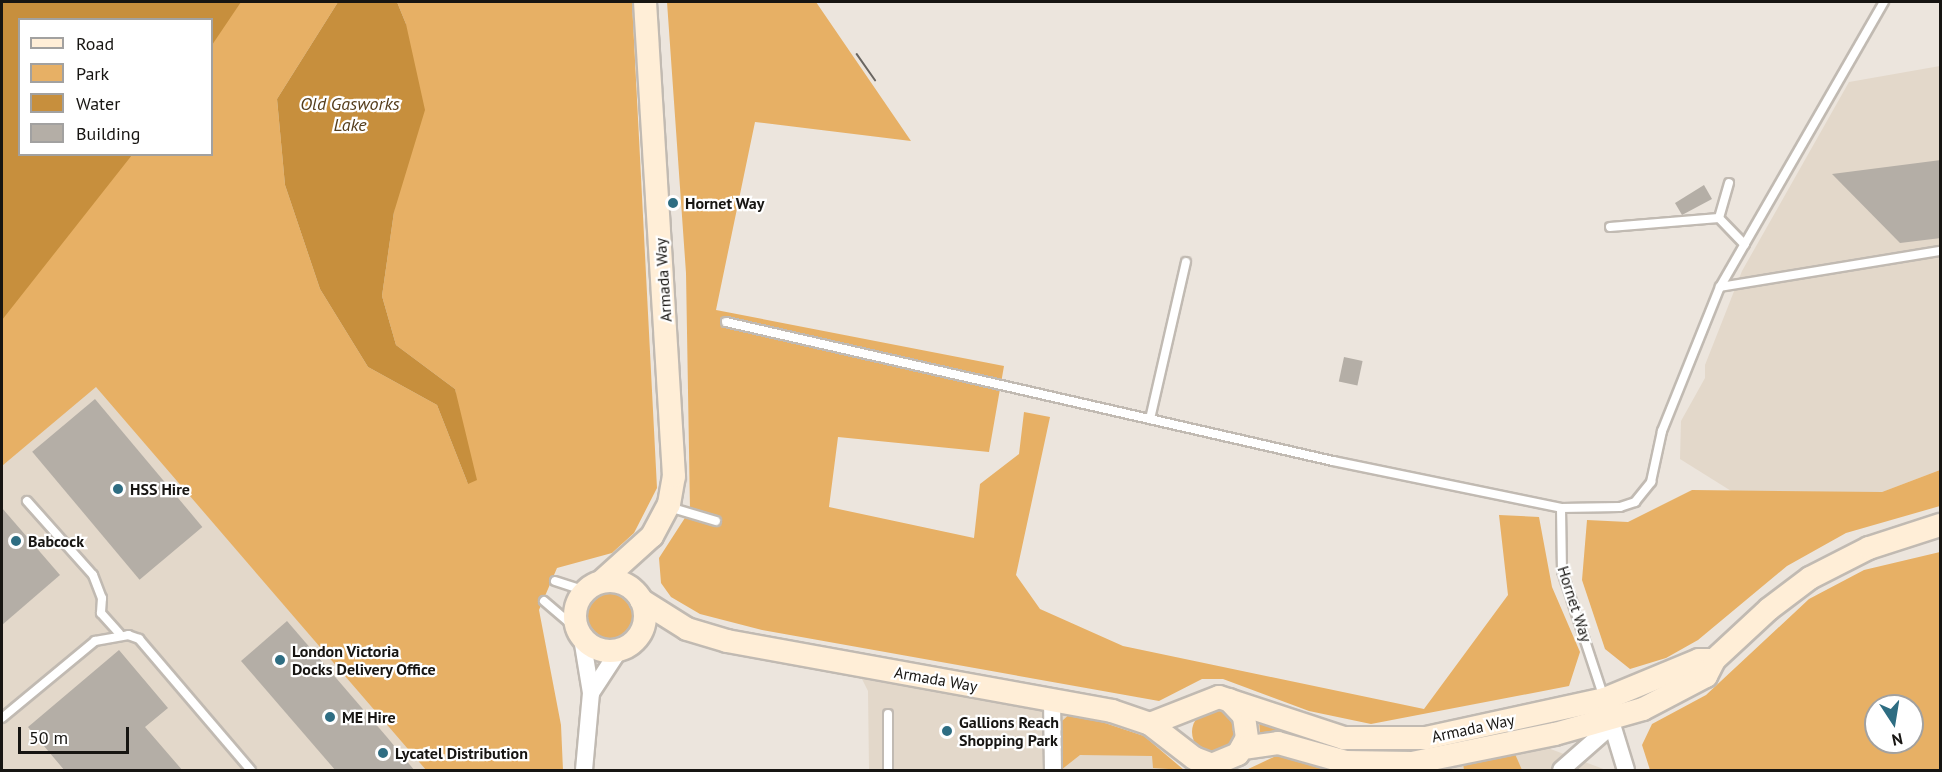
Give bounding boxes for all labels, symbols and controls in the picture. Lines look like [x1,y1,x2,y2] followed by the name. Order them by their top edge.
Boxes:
[18,18,213,156] legend
[76,32,114,55] text: Road
[76,62,109,85] text: Park
[76,92,120,115] text: Water
[300,94,400,136] water label: Old Gasworks Lake
[76,122,140,145] text: Building
[685,193,765,213] place label: Hornet Way
[666,196,680,210] marker: Hornet Way
[650,237,676,323] street label: Armada Way
[130,479,190,499] place label: HSS Hire
[111,482,125,496] marker: HSS Hire
[28,531,84,551] place label: Babcock
[9,534,23,548] marker: Babcock
[1554,563,1596,645] street label: Hornet Way
[292,641,436,679] place label: London Victoria Docks Delivery Office
[273,653,287,667] marker: London Victoria Docks Delivery Office
[893,662,979,696] street label: Armada Way
[1864,694,1924,754] north arrow
[342,707,396,727] place label: ME Hire
[323,710,337,724] marker: ME Hire
[1430,710,1516,746] street label: Armada Way
[959,712,1059,750] place label: Gallions Reach Shopping Park
[21,715,132,753] scale bar
[940,724,954,738] marker: Gallions Reach Shopping Park
[29,726,68,749] text: 50 m
[1890,729,1905,751] text: N
[395,743,528,763] place label: Lycatel Distribution
[376,746,390,760] marker: Lycatel Distribution

